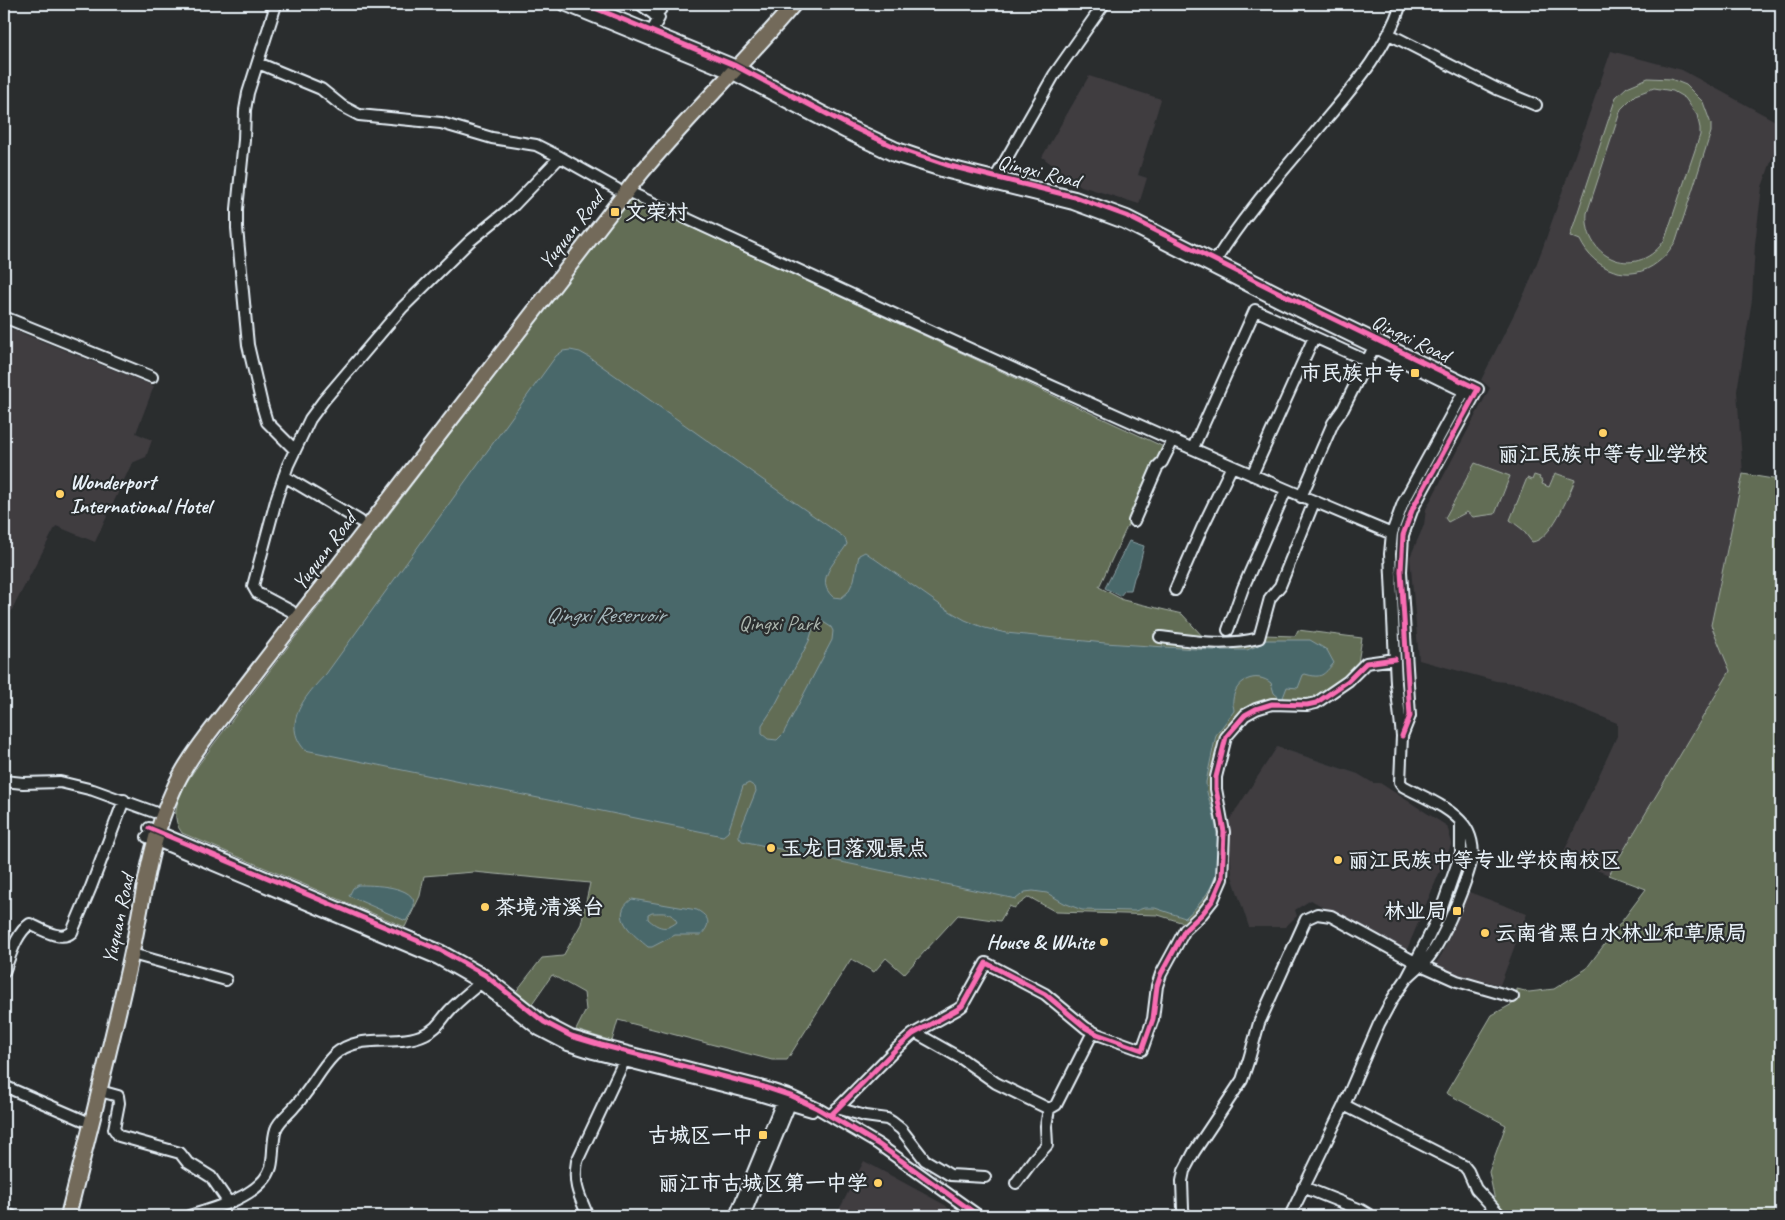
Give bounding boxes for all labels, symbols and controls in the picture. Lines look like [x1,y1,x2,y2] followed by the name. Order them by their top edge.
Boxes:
[995,148,1086,195] street label: Qingxi Road
[533,184,611,274] street label: Yuquan Road
[625,199,688,225] place label: 文荣村
[609,206,621,218] marker: 文荣村
[1368,308,1458,370] street label: Qingxi Road
[1300,360,1405,386] place label: 市民族中专
[1409,367,1421,379] marker: 市民族中专
[1597,427,1609,439] marker: 丽江民族中等专业学校
[1498,441,1708,467] place label: 丽江民族中等专业学校
[70,469,215,519] place label: Wonderport International Hotel
[54,488,66,500] marker: Wonderport International Hotel
[286,505,363,595] street label: Yuquan Road
[546,601,668,629] water label: Qingxi Reservoir
[739,610,821,636] park label: Qingxi Park
[781,835,928,861] place label: 玉龙日落观景点
[765,842,777,854] marker: 玉龙日落观景点
[1348,847,1621,873] place label: 丽江民族中等专业学校南校区
[1332,854,1344,866] marker: 丽江民族中等专业学校南校区
[96,869,141,966] street label: Yuquan Road
[495,894,604,920] place label: 茶境·清溪台
[1384,898,1447,924] place label: 林业局
[479,901,491,913] marker: 茶境·清溪台
[1451,905,1463,917] marker: 林业局
[1495,920,1747,946] place label: 云南省黑白水林业和草原局
[1479,927,1491,939] marker: 云南省黑白水林业和草原局
[986,929,1096,955] place label: House & White
[1098,936,1110,948] marker: House & White
[648,1122,753,1148] place label: 古城区一中
[757,1129,769,1141] marker: 古城区一中
[658,1170,868,1196] place label: 丽江市古城区第一中学
[872,1177,884,1189] marker: 丽江市古城区第一中学

